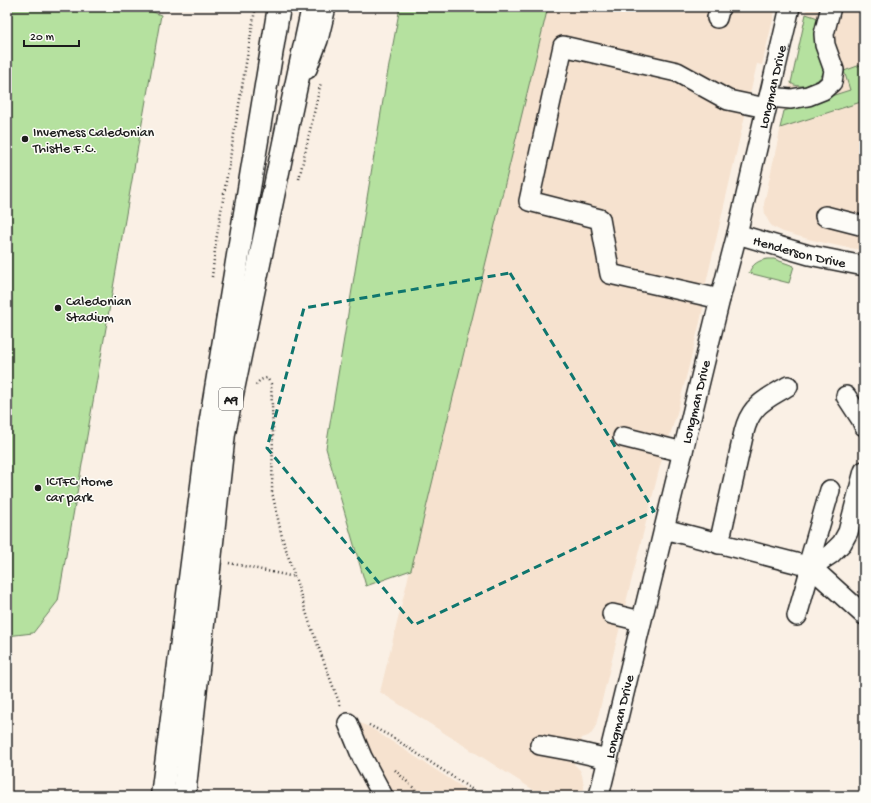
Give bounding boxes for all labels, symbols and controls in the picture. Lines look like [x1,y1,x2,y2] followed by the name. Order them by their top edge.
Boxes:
[24,22,79,48] scale bar
[30,31,55,45] text: 20 m
[756,43,792,131] street label: Longman Drive
[32,125,154,158] place label: Inverness Caledonian Thistle F.C.
[20,134,30,144] marker: Inverness Caledonian Thistle F.C.
[751,233,848,273] street label: Henderson Drive
[66,294,132,327] place label: Caledonian Stadium
[53,303,63,313] marker: Caledonian Stadium
[679,358,716,446] street label: Longman Drive
[219,388,243,410] road number: A9
[46,474,114,507] place label: ICTFC Home car park
[33,483,43,493] marker: ICTFC Home car park
[602,673,639,760] street label: Longman Drive

